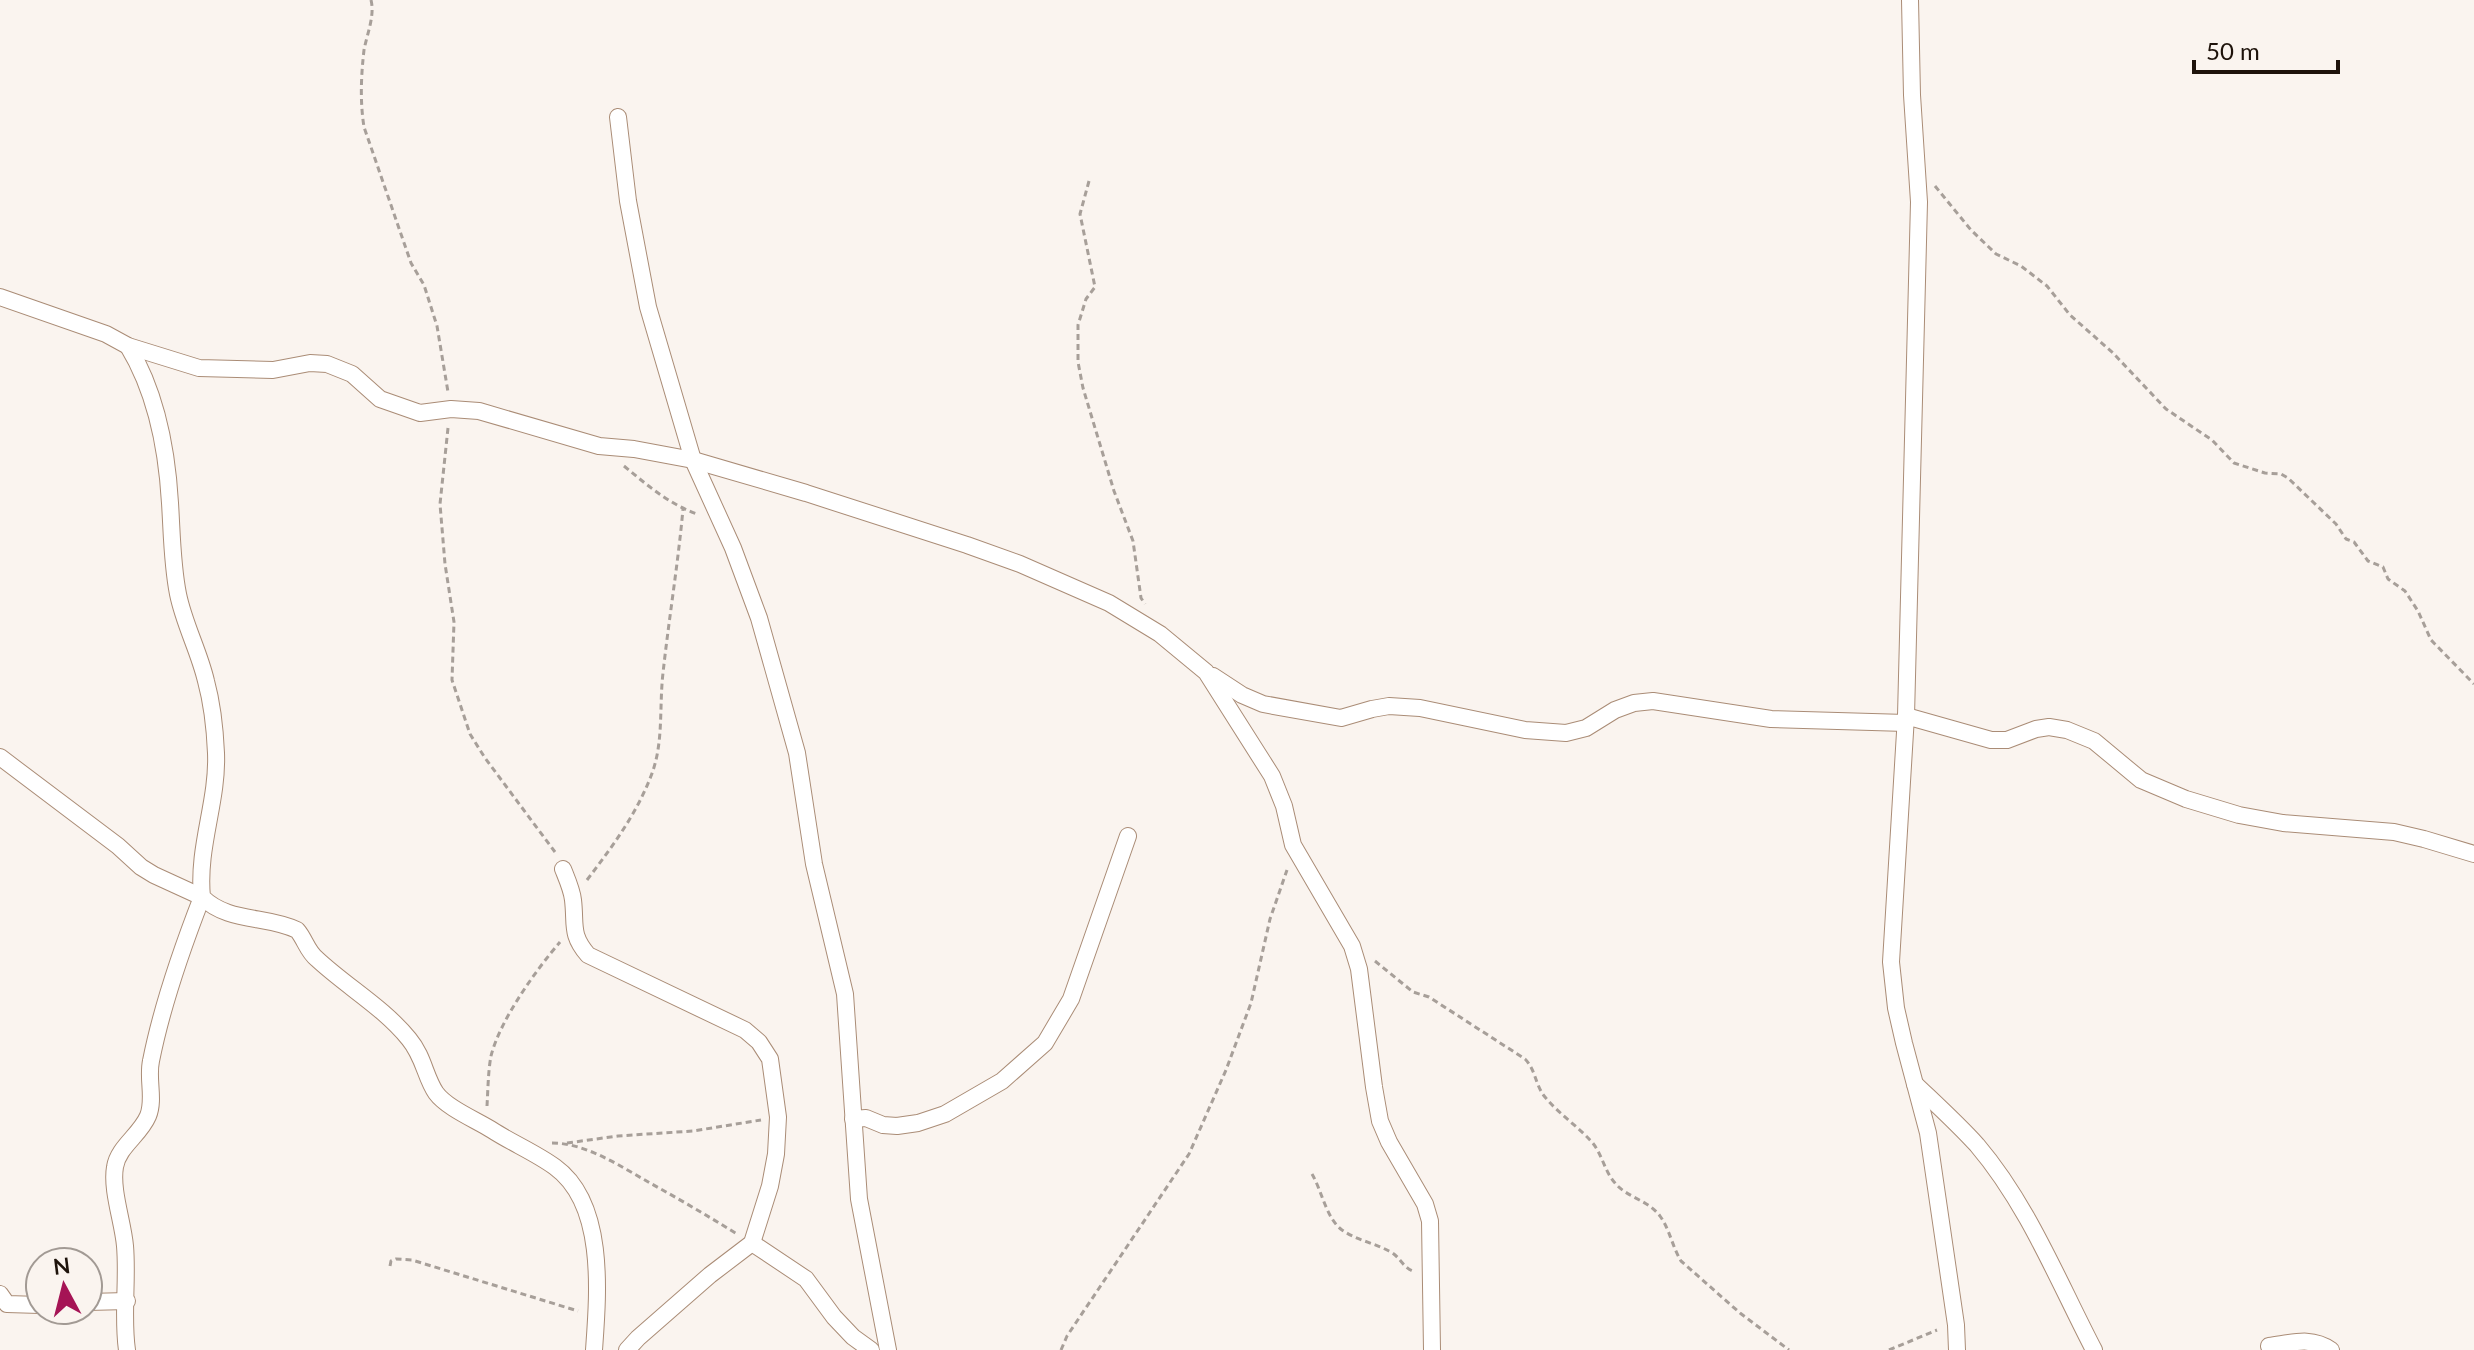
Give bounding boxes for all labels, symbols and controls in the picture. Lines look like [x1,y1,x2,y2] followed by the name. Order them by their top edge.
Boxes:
[2194,24,2338,74] scale bar
[2206,36,2260,65] text: 50 m
[24,1246,104,1326] north arrow
[51,1251,72,1280] text: N

